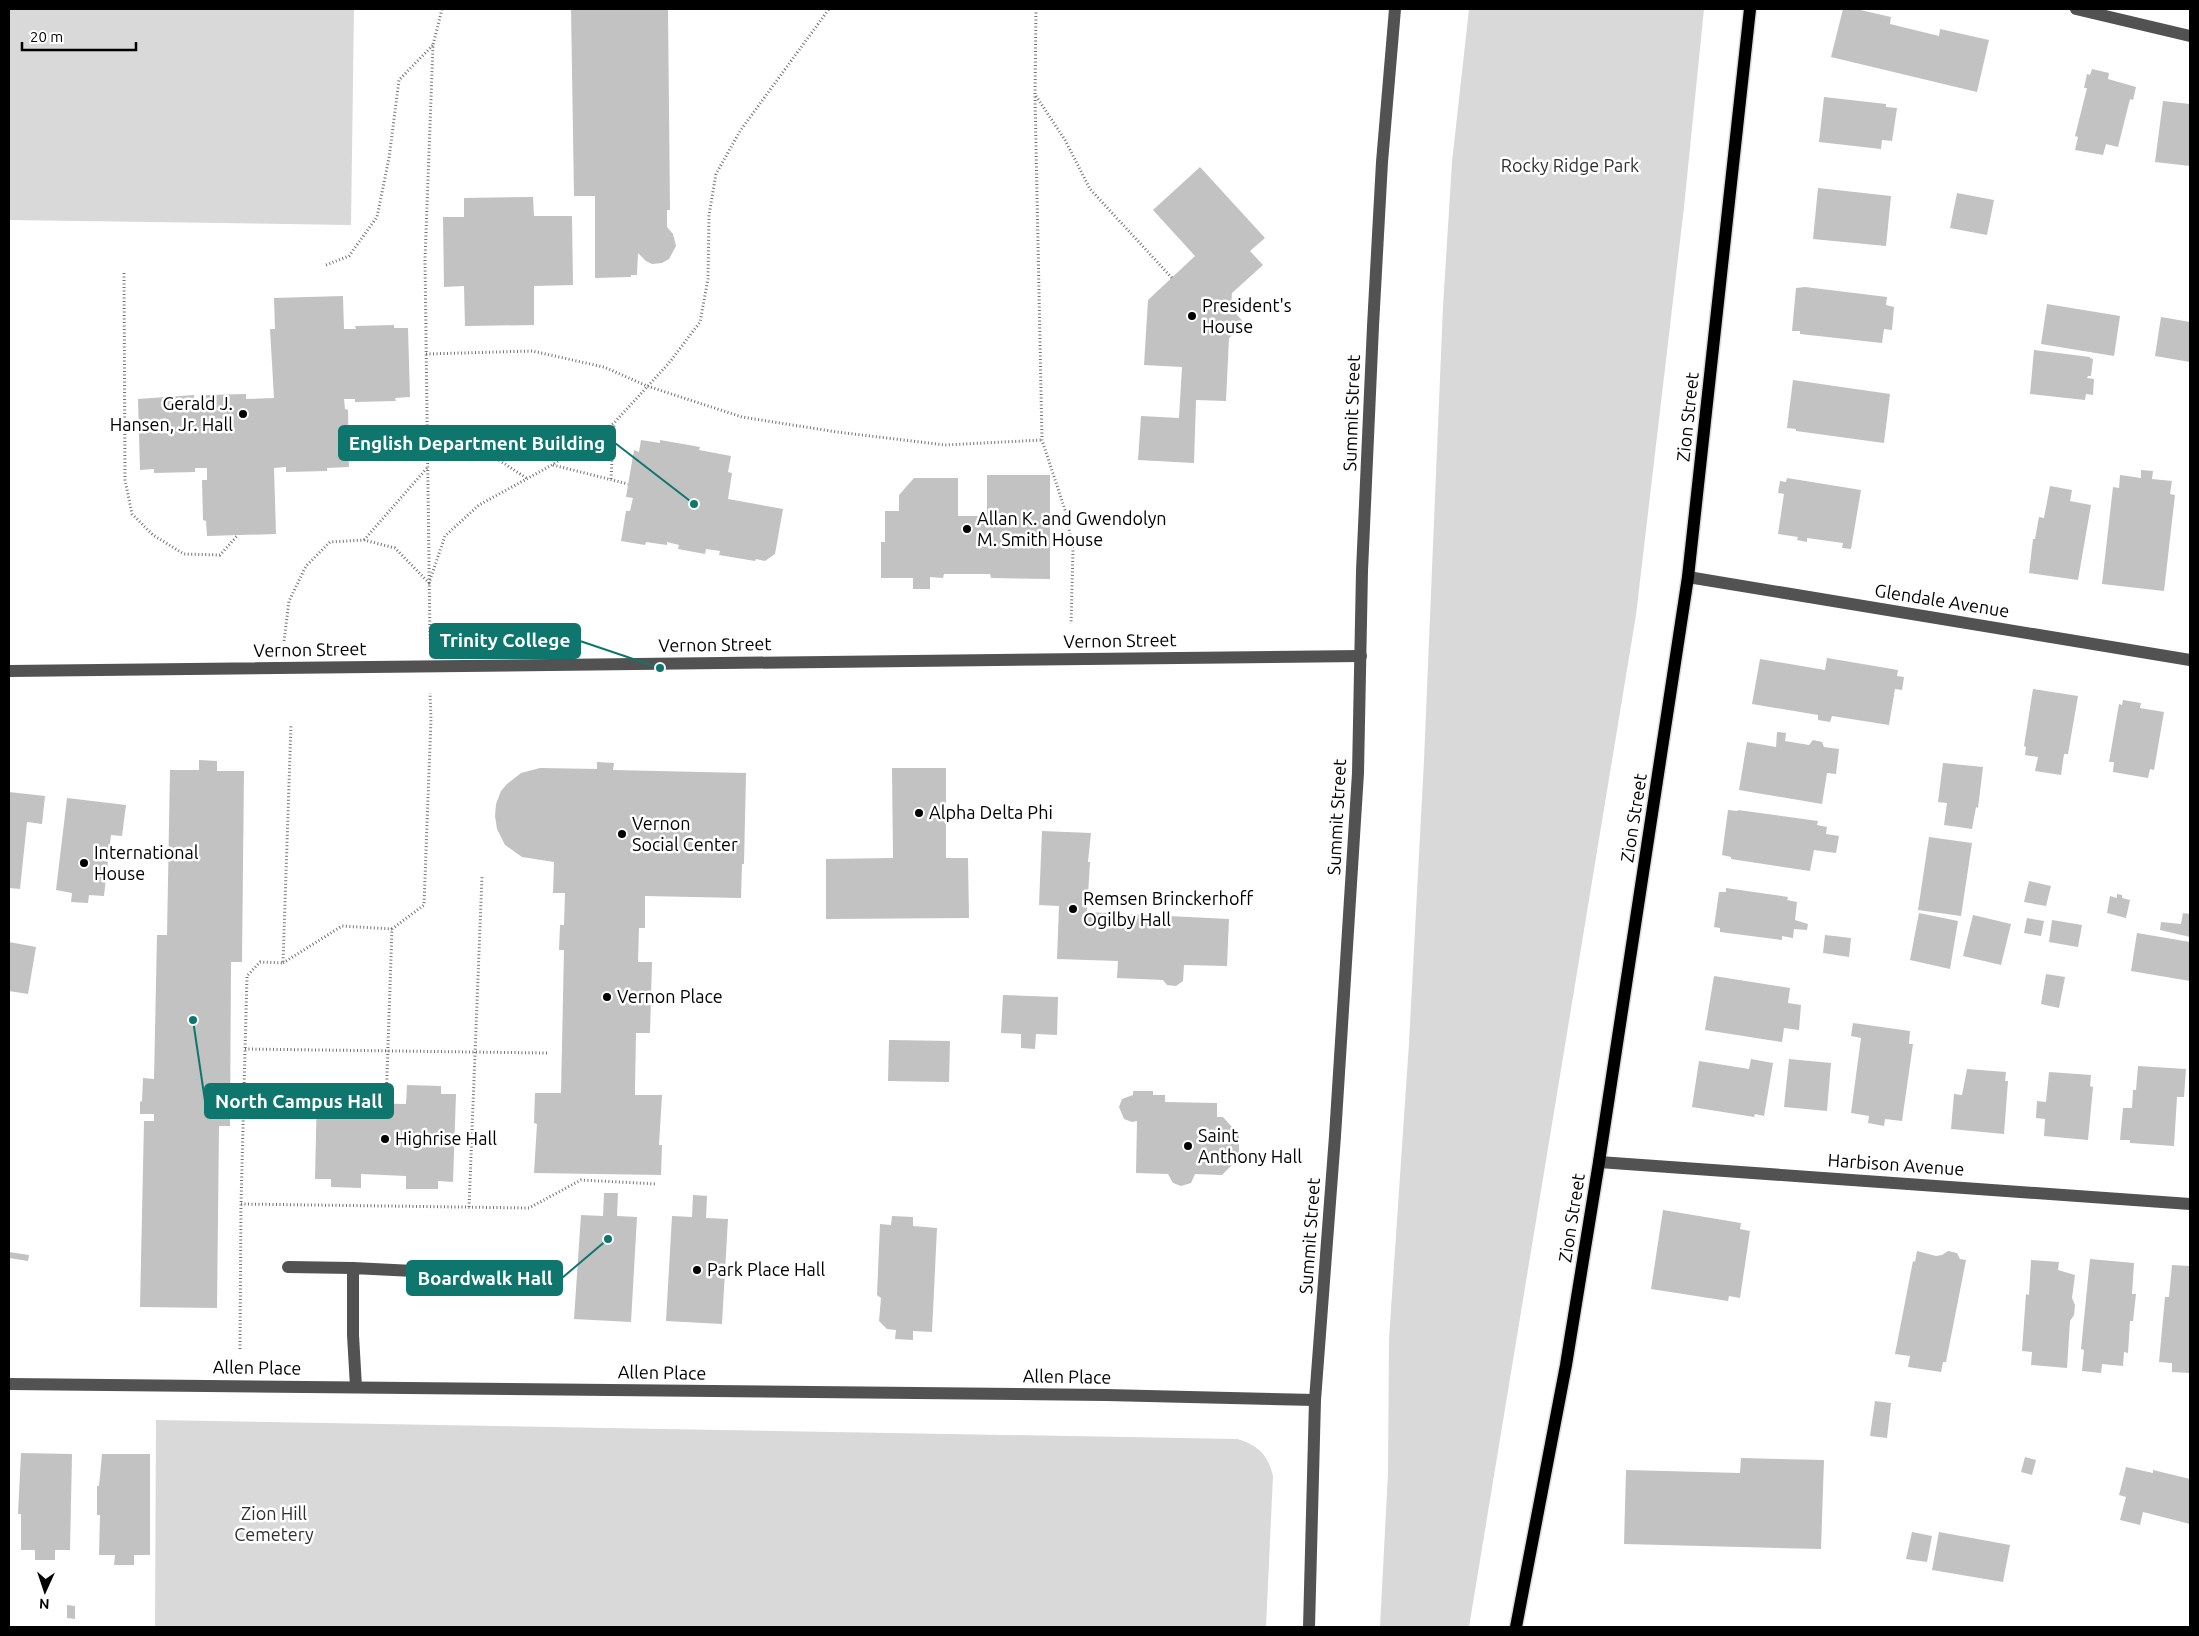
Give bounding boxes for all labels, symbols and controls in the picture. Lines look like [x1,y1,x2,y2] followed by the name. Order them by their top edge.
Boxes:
[22,20,136,52] scale bar
[30,28,63,45] text: 20 m
[1501,155,1639,175] park label: Rocky Ridge Park
[1202,295,1292,336] place label: President's House
[1186,310,1198,322] marker: President's House
[1339,354,1363,472] street label: Summit Street
[1672,371,1702,463] street label: Zion Street
[110,393,233,434] place label: Gerald J. Hansen, Jr. Hall
[237,408,249,420] marker: Gerald J. Hansen, Jr. Hall
[339,426,615,460] callout: English Department Building
[349,432,605,454] text: English Department Building
[977,508,1167,549] place label: Allan K. and Gwendolyn M. Smith House
[961,523,973,535] marker: Allan K. and Gwendolyn M. Smith House
[1873,579,2011,621] street label: Glendale Avenue
[430,624,580,658] callout: Trinity College
[440,629,570,651] text: Trinity College
[1063,629,1177,651] street label: Vernon Street
[658,633,772,655] street label: Vernon Street
[253,638,367,660] street label: Vernon Street
[1323,758,1349,876] street label: Summit Street
[1616,772,1650,864] street label: Zion Street
[929,802,1053,822] place label: Alpha Delta Phi
[913,807,925,819] marker: Alpha Delta Phi
[632,813,738,854] place label: Vernon Social Center
[616,828,628,840] marker: Vernon Social Center
[94,842,199,883] place label: International House
[78,857,90,869] marker: International House
[1083,888,1253,929] place label: Remsen Brinckerhoff Ogilby Hall
[1067,903,1079,915] marker: Remsen Brinckerhoff Ogilby Hall
[617,986,723,1006] place label: Vernon Place
[601,991,613,1003] marker: Vernon Place
[205,1084,393,1118] callout: North Campus Hall
[215,1090,383,1112] text: North Campus Hall
[1198,1125,1302,1166] place label: Saint Anthony Hall
[395,1128,497,1148] place label: Highrise Hall
[379,1133,391,1145] marker: Highrise Hall
[1182,1140,1194,1152] marker: Saint Anthony Hall
[1827,1149,1965,1179] street label: Harbison Avenue
[1554,1172,1588,1264] street label: Zion Street
[1295,1177,1323,1295] street label: Summit Street
[707,1259,826,1279] place label: Park Place Hall
[407,1261,562,1295] callout: Boardwalk Hall
[691,1264,703,1276] marker: Park Place Hall
[418,1267,553,1289] text: Boardwalk Hall
[213,1356,301,1378] street label: Allen Place
[618,1361,706,1383] street label: Allen Place
[1023,1365,1111,1387] street label: Allen Place
[234,1503,314,1544] park label: Zion Hill Cemetery
[20,1566,70,1616] north arrow
[39,1596,50,1612] text: N

